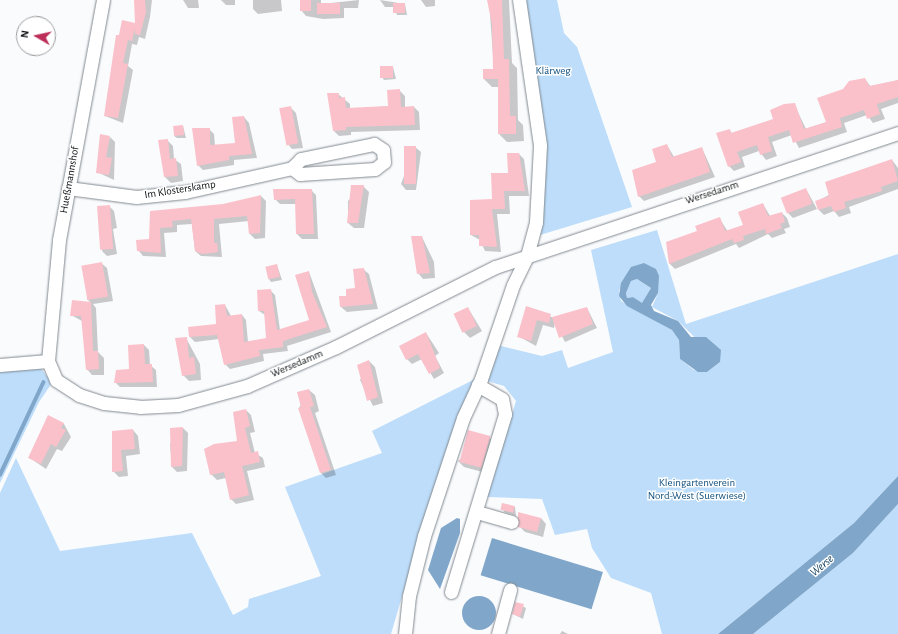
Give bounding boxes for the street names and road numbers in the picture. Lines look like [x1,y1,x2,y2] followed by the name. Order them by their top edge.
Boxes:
[58,146,82,214] street label: Hueßmannshof
[143,178,217,202] street label: Im Klosterskamp
[684,178,740,208] street label: Wersedamm
[269,347,325,381] street label: Wersedamm

